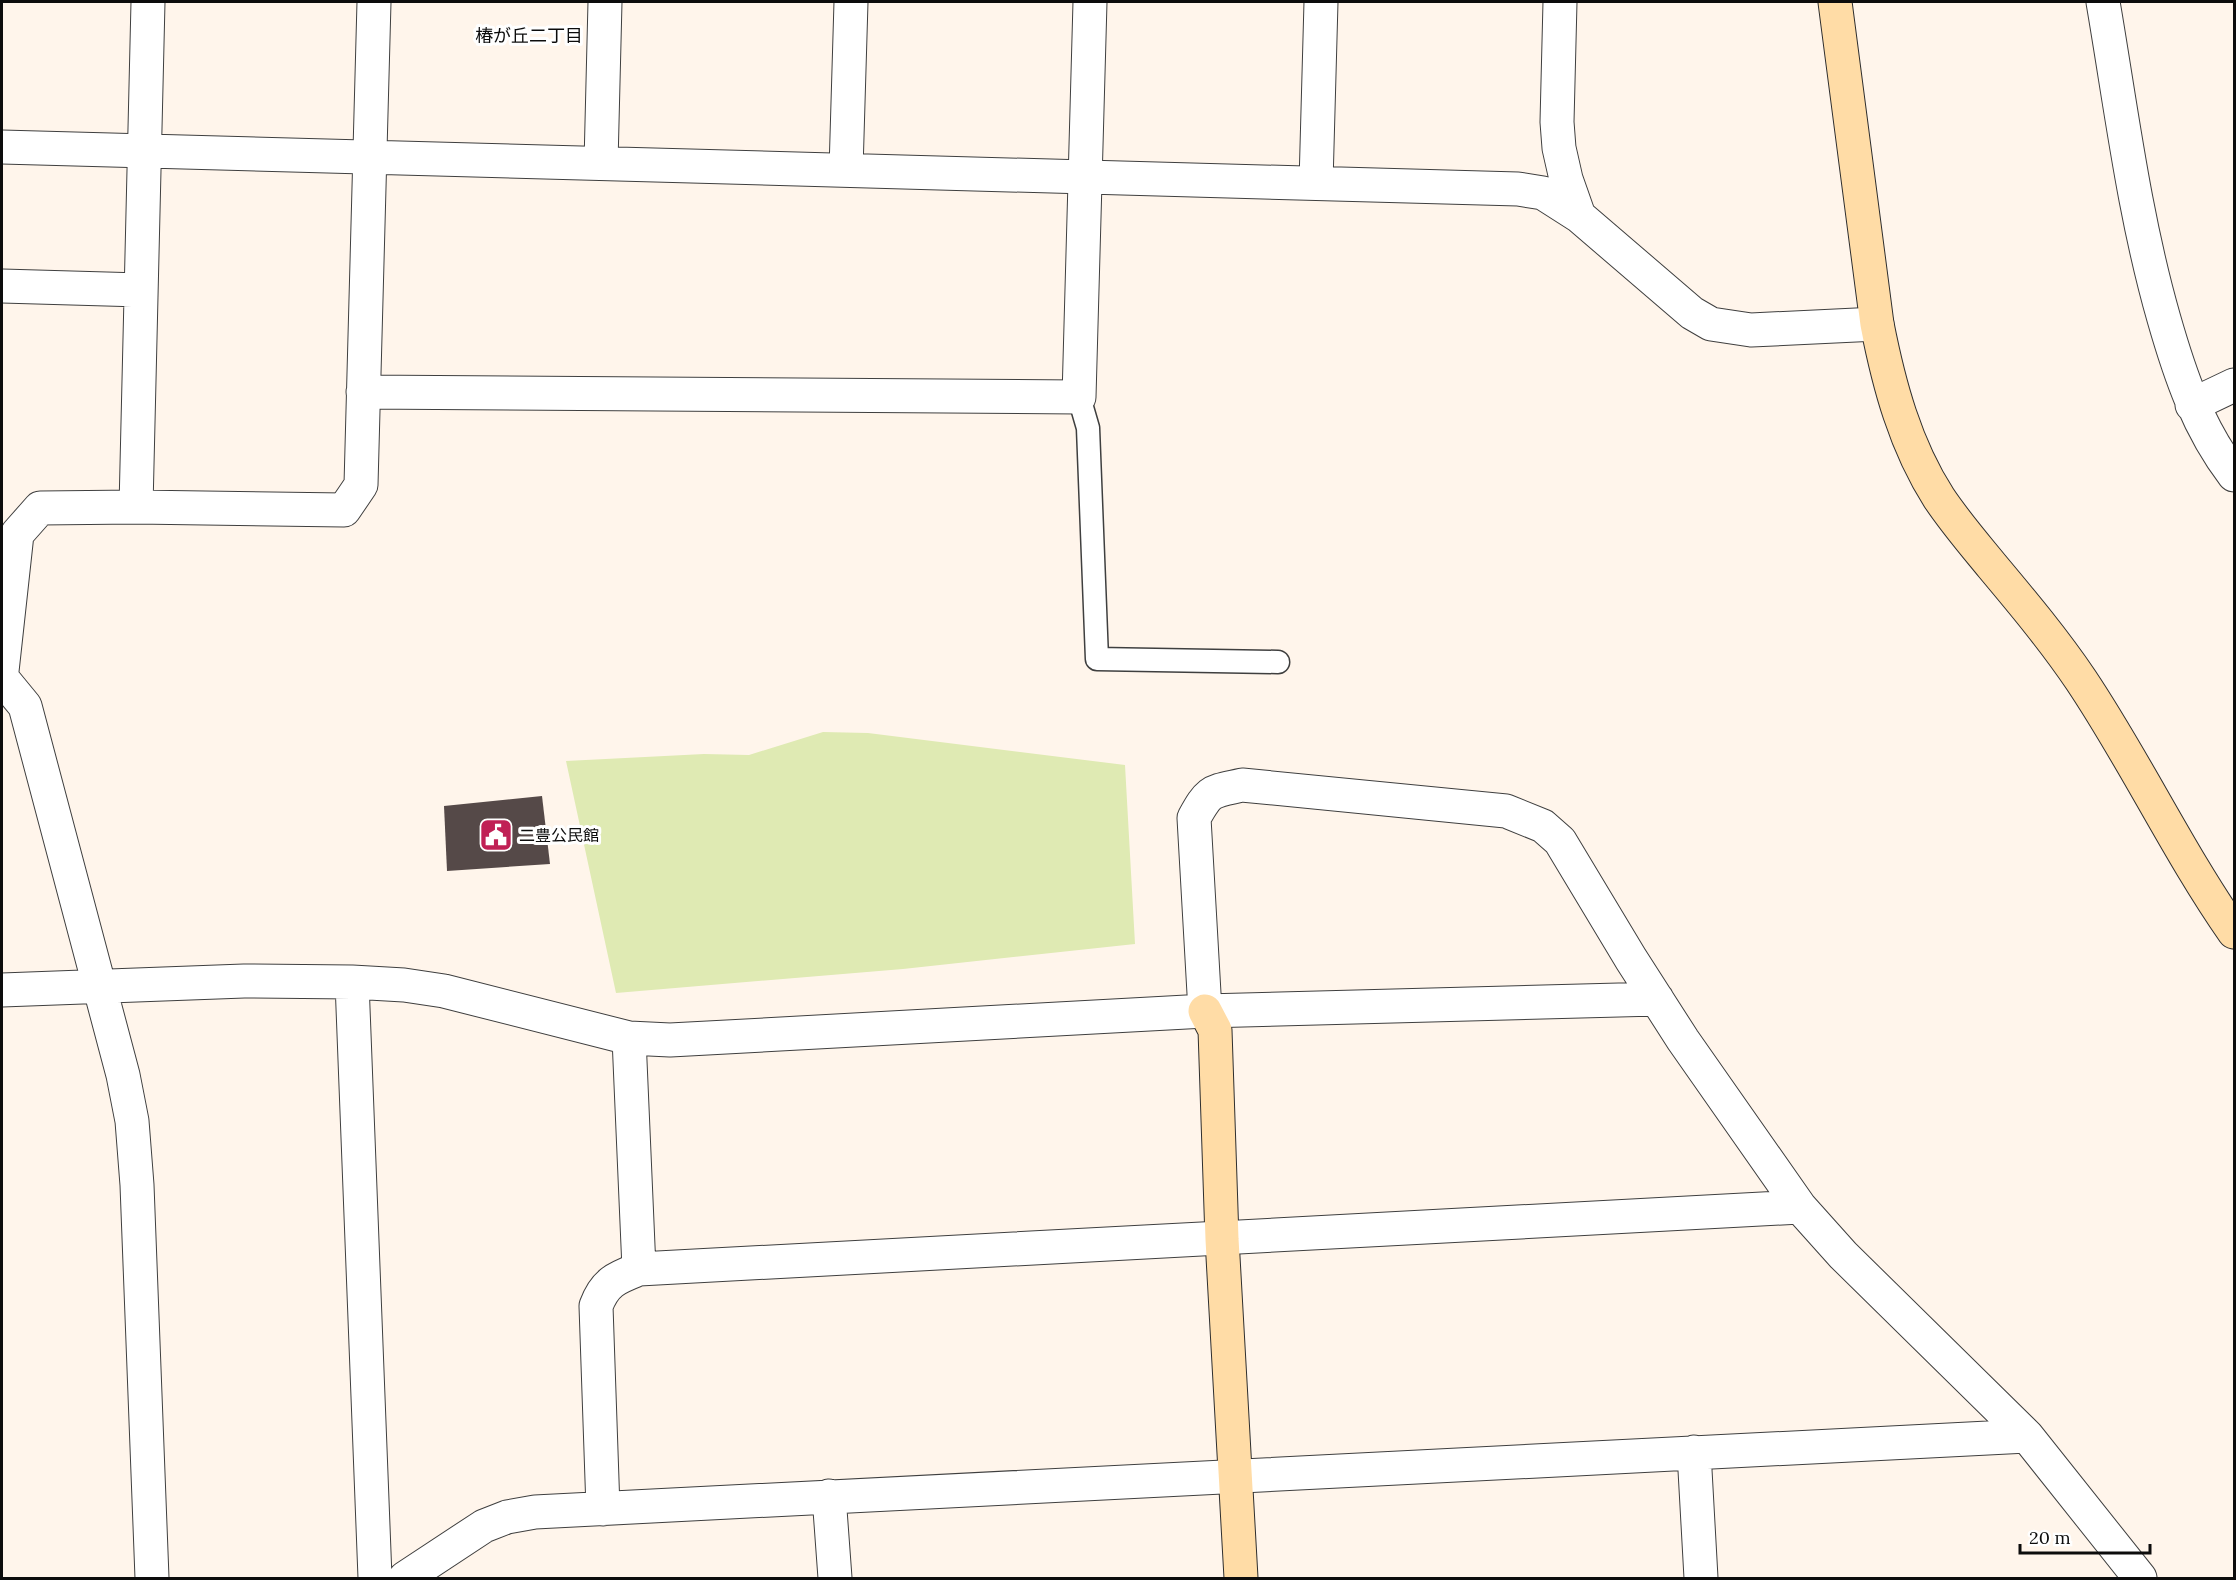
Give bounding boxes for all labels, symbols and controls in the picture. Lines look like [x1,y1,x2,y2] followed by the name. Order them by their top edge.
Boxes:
[475,24,583,47] district label: 椿が丘二丁目
[478,817,514,853] public building icon: 二豊公民館
[519,825,599,845] place label: 二豊公民館
[2020,1517,2150,1555] scale bar
[2029,1526,2071,1549] text: 20 m

